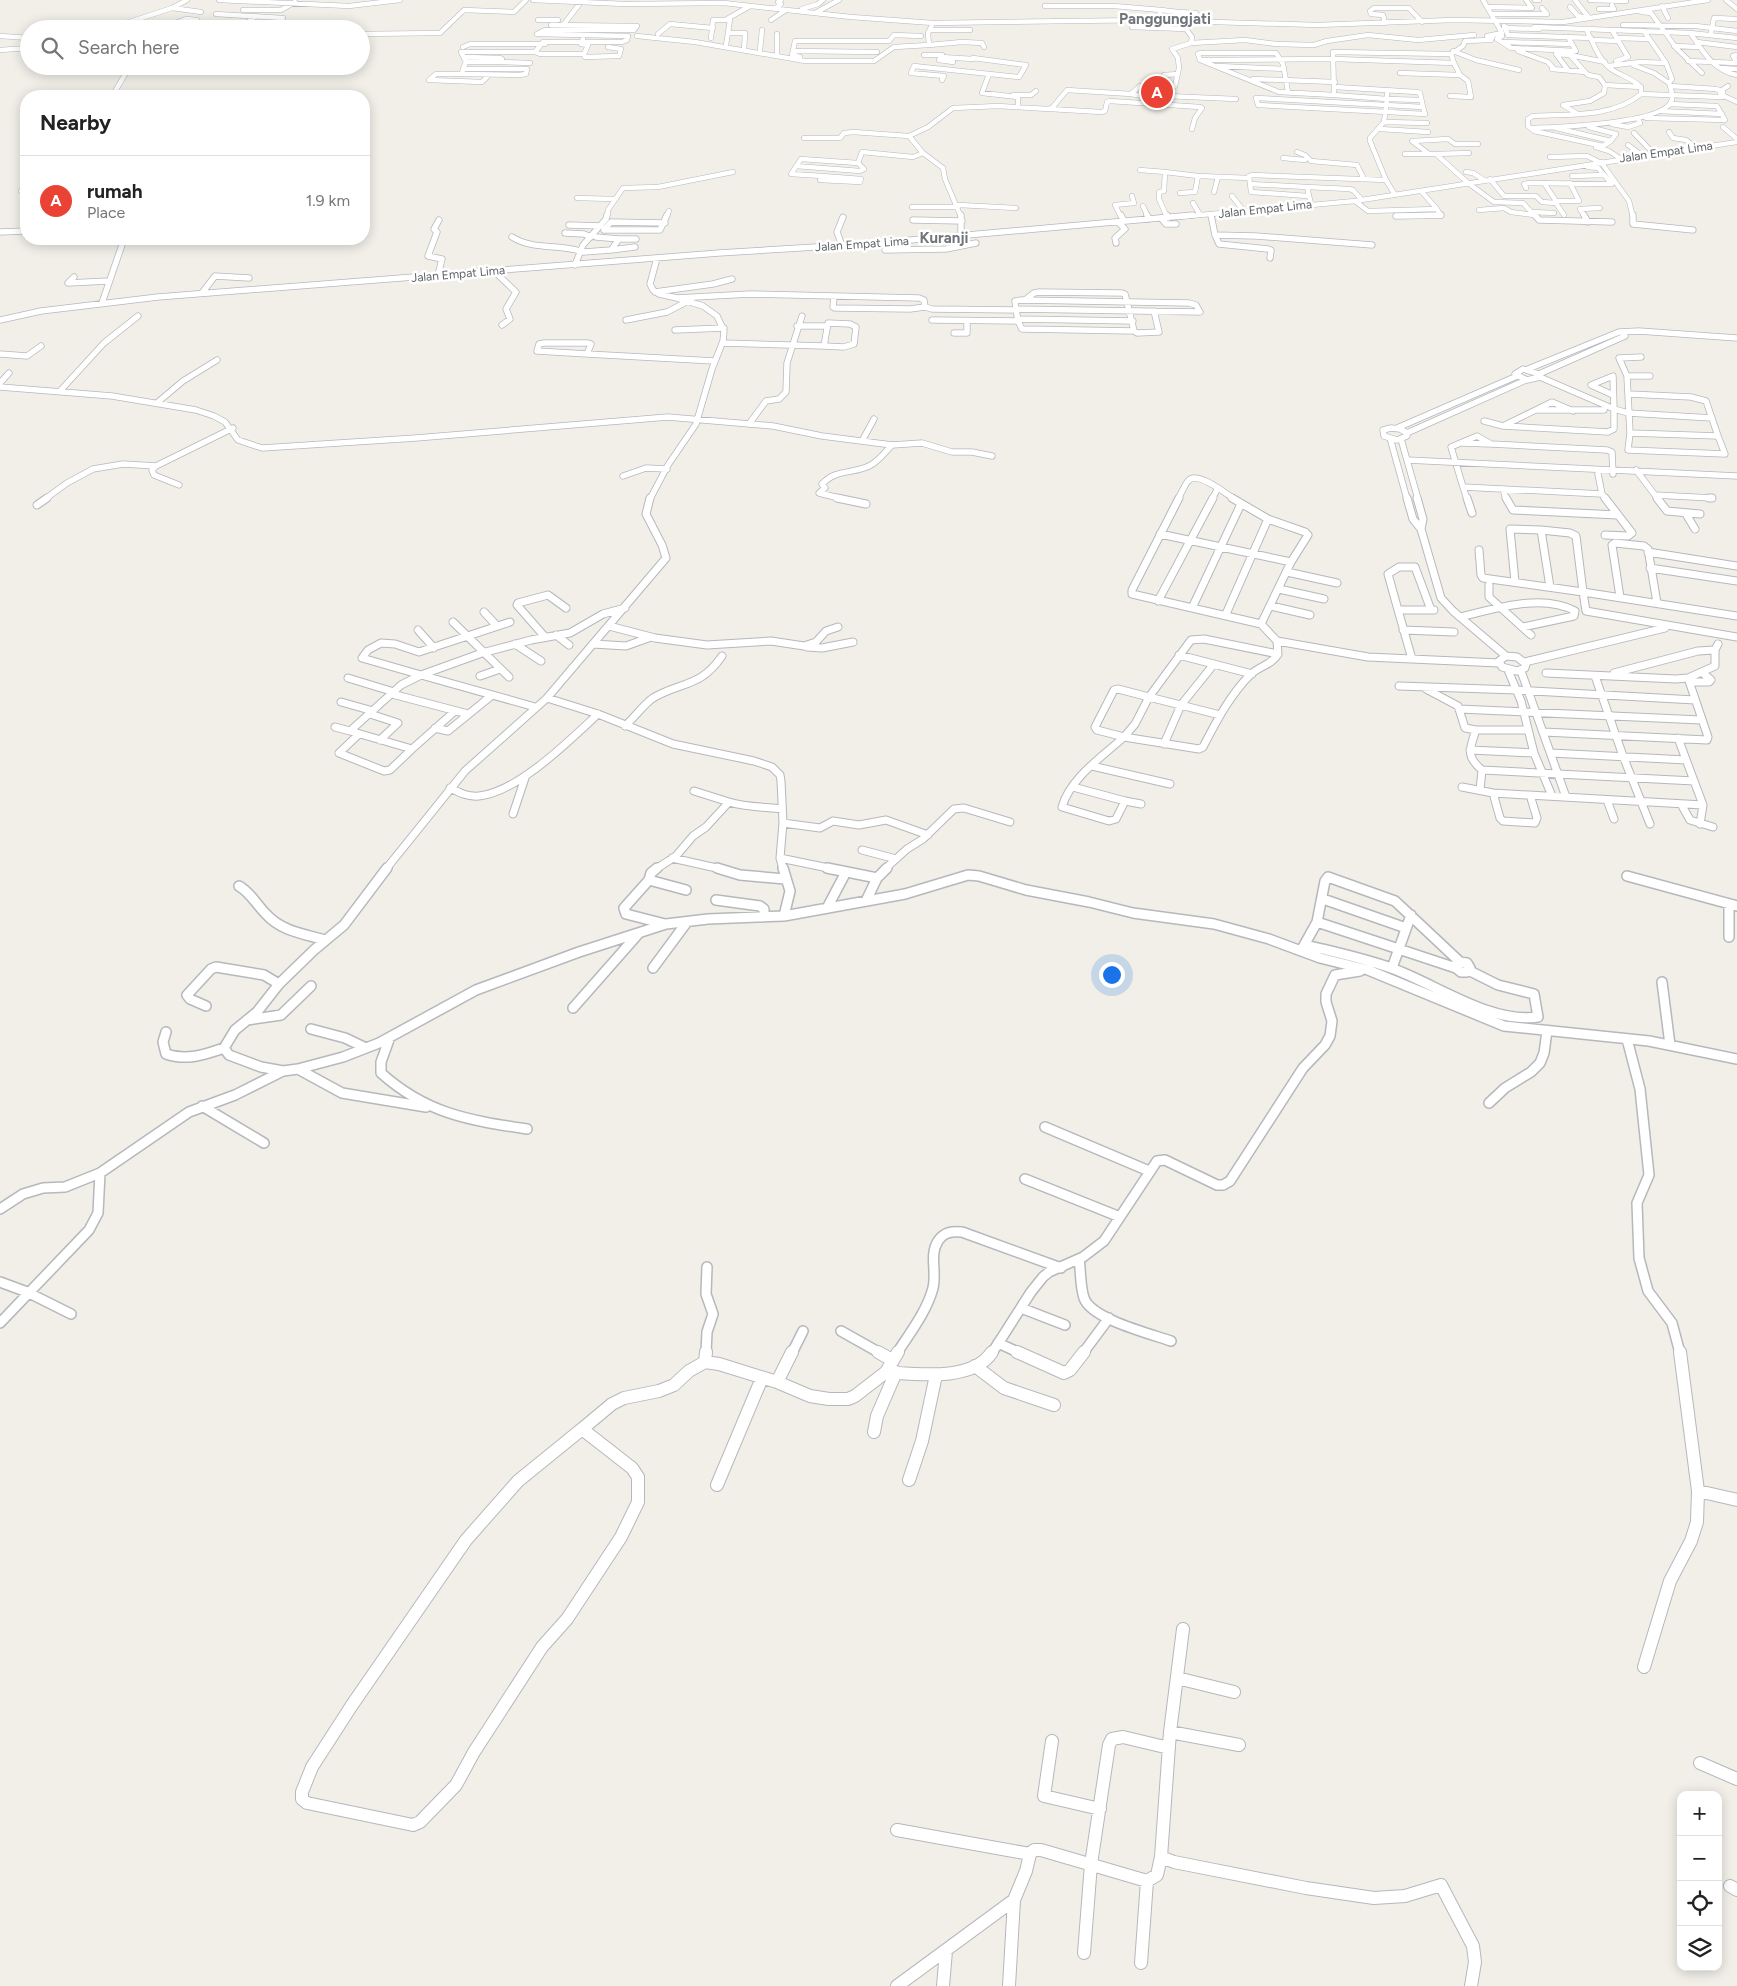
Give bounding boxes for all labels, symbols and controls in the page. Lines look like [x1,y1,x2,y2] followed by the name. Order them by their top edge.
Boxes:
[1119,10,1211,28] district label: Panggungjati
[20,20,370,75] search box
[38,34,66,62] icon: search
[78,36,180,59] text: Search here
[1141,73,1173,111] pin: A
[40,110,111,135] text: Nearby
[1618,139,1714,165] street label: Jalan Empat Lima
[87,180,143,203] text: rumah
[50,191,62,210] text: A
[306,191,350,210] text: 1.9 km
[1217,197,1313,221] street label: Jalan Empat Lima
[87,203,125,222] text: Place
[920,229,969,247] district label: Kuranji
[815,234,909,254] street label: Jalan Empat Lima
[411,263,505,285] street label: Jalan Empat Lima
[1099,962,1125,988] your location
[1677,1791,1722,1971] map controls
[1677,1791,1722,1836] button: +
[1677,1836,1722,1881] button: −
[1677,1881,1722,1926] button: locate
[1677,1926,1722,1971] button: layers

